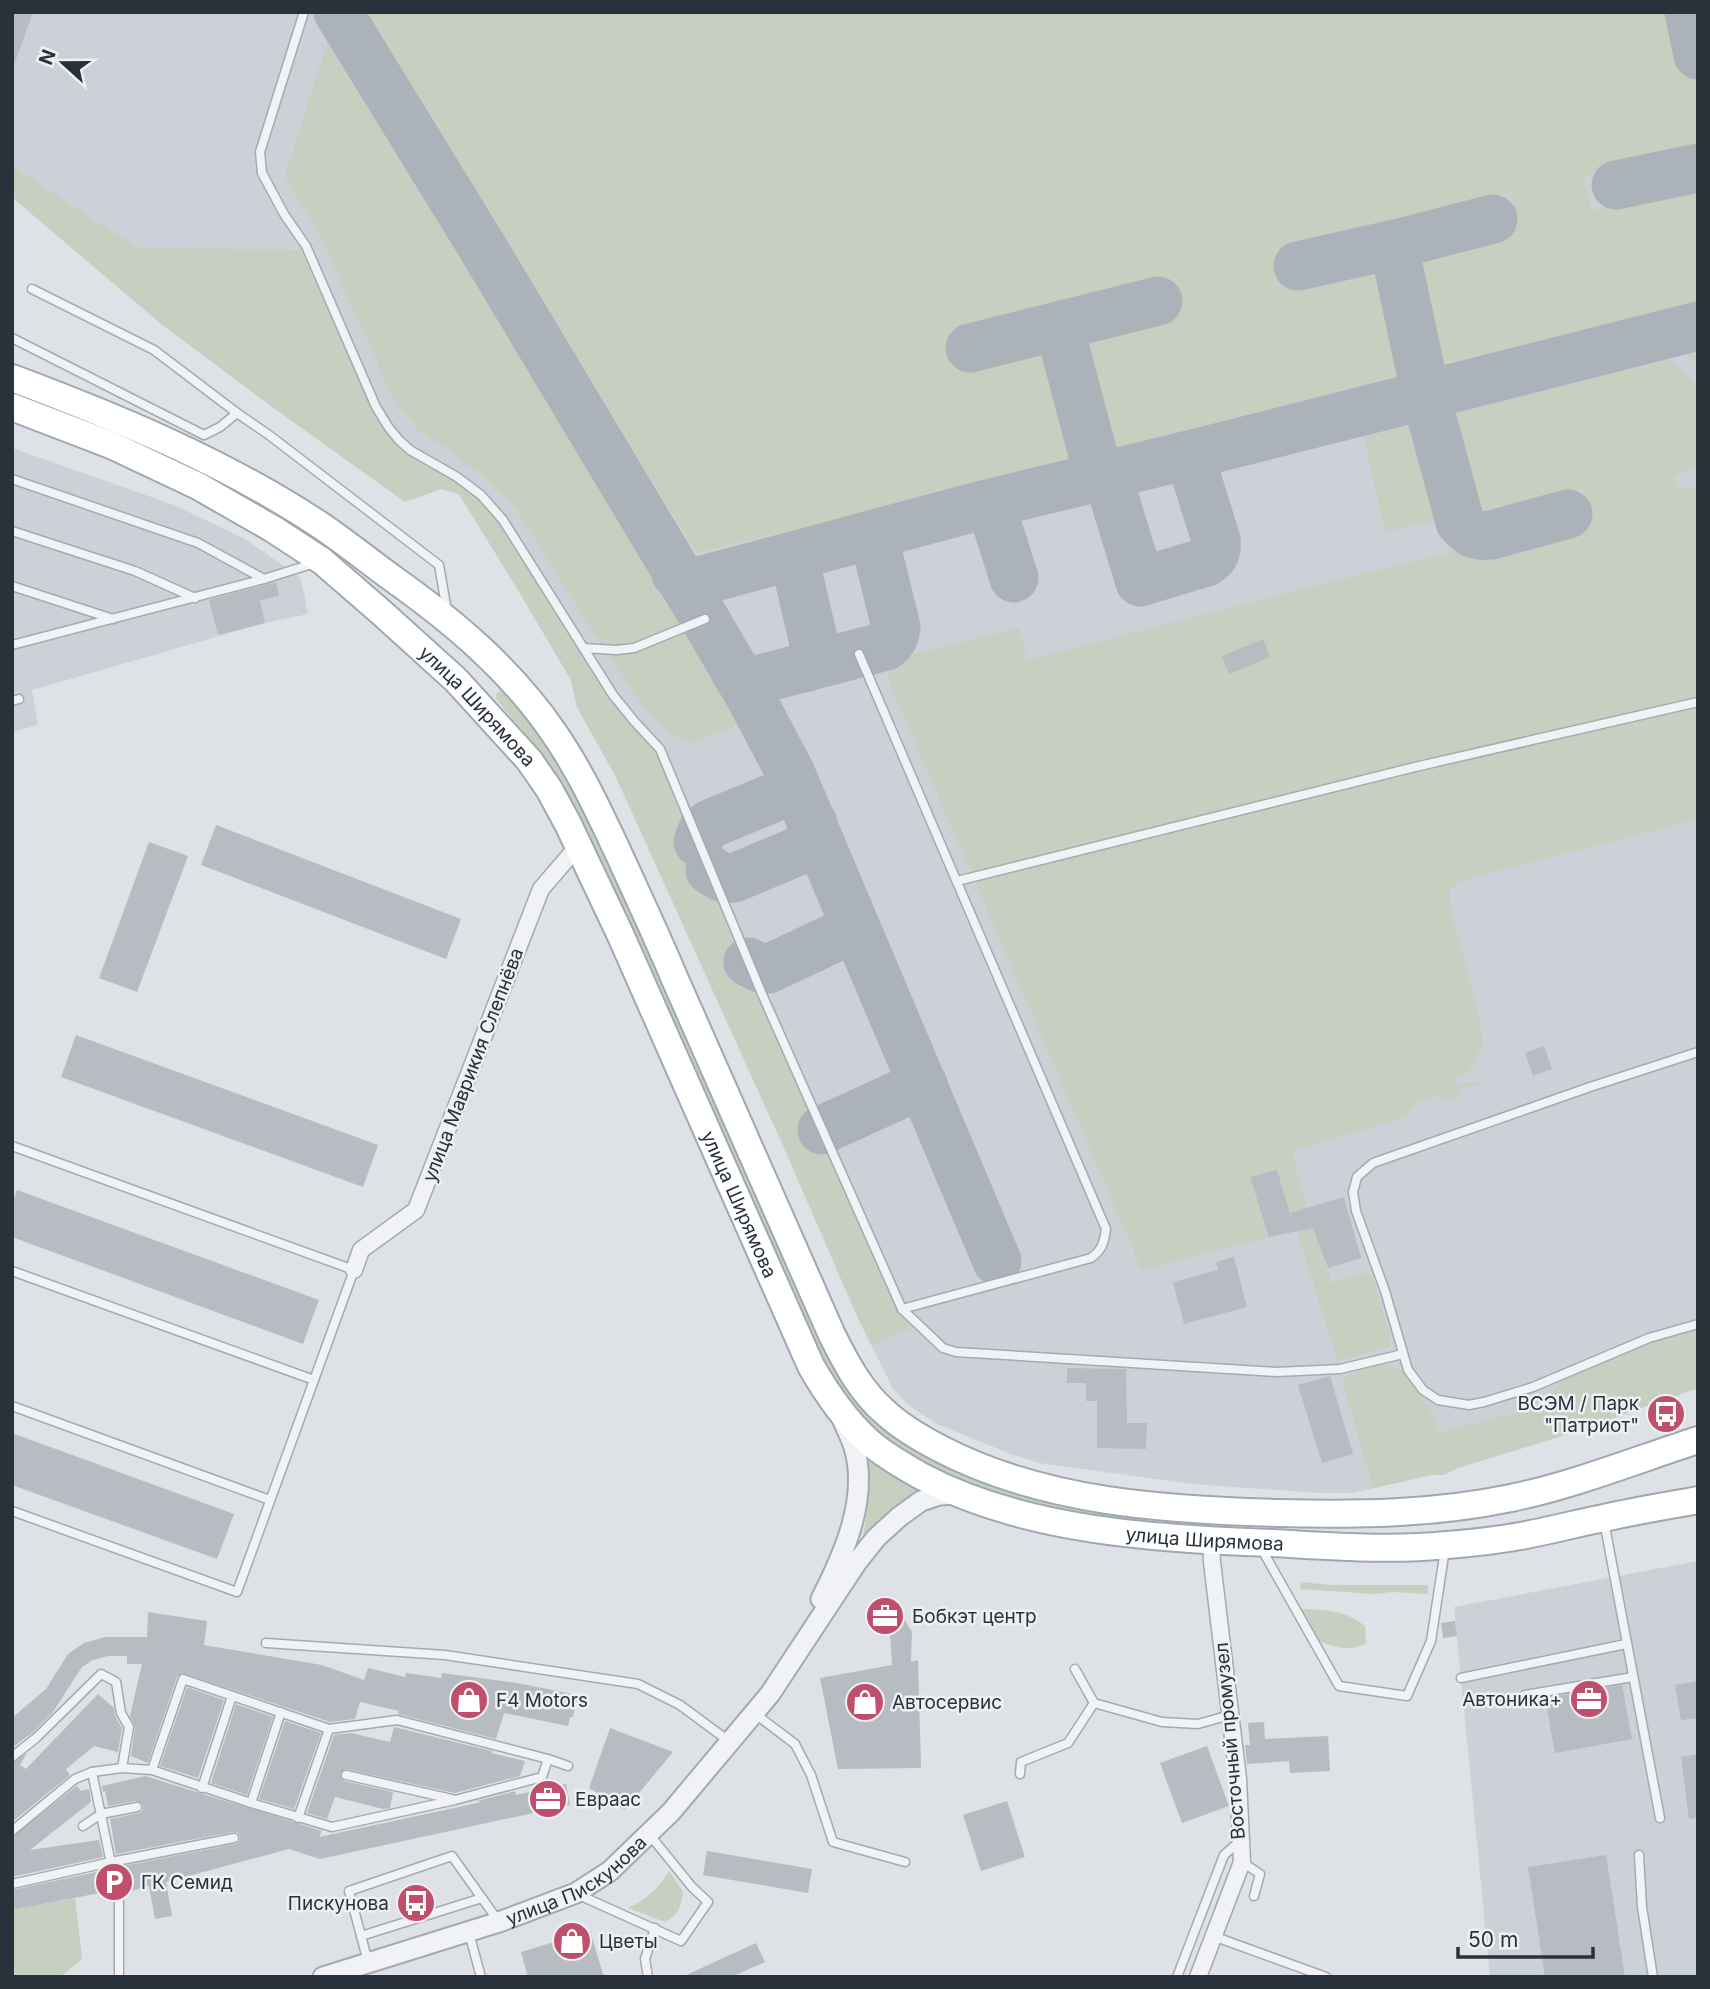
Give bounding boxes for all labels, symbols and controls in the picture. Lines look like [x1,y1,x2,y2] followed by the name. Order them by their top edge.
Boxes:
[28,28,98,98] north arrow
[34,46,61,68] text: N
[414,641,541,771] street label: улица Ширямова
[418,945,528,1185] street label: улица Маврикия Слепнёва
[697,1127,782,1281] street label: улица Ширямова
[1517,1392,1640,1437] place label: ВСЭМ / Парк "Патриот"
[1645,1393,1687,1435] bus stop icon: ВСЭМ / Парк "Патриот"
[1124,1522,1284,1555] street label: улица Ширямова
[864,1595,906,1637] office icon: Бобкэт центр
[912,1605,1037,1628] place label: Бобкэт центр
[1210,1641,1250,1841] street label: Восточный промузел
[1568,1678,1610,1720] office icon: Автоника+
[448,1679,490,1721] shop icon: F4 Motors
[844,1681,886,1723] shop icon: Автосервис
[1462,1688,1562,1711] place label: Автоника+
[496,1689,588,1712] place label: F4 Motors
[892,1691,1002,1714] place label: Автосервис
[527,1778,569,1820] office icon: Евраас
[575,1788,641,1811] place label: Евраас
[503,1831,651,1930] street label: улица Пискунова
[93,1861,135,1903] parking icon: ГК Семид
[141,1871,233,1894] place label: ГК Семид
[395,1882,437,1924] bus stop icon: Пискунова
[288,1892,389,1915] place label: Пискунова
[1458,1916,1593,1960] scale bar
[551,1920,593,1962] shop icon: Цветы
[1468,1927,1518,1952] text: 50 m
[599,1930,658,1953] place label: Цветы

